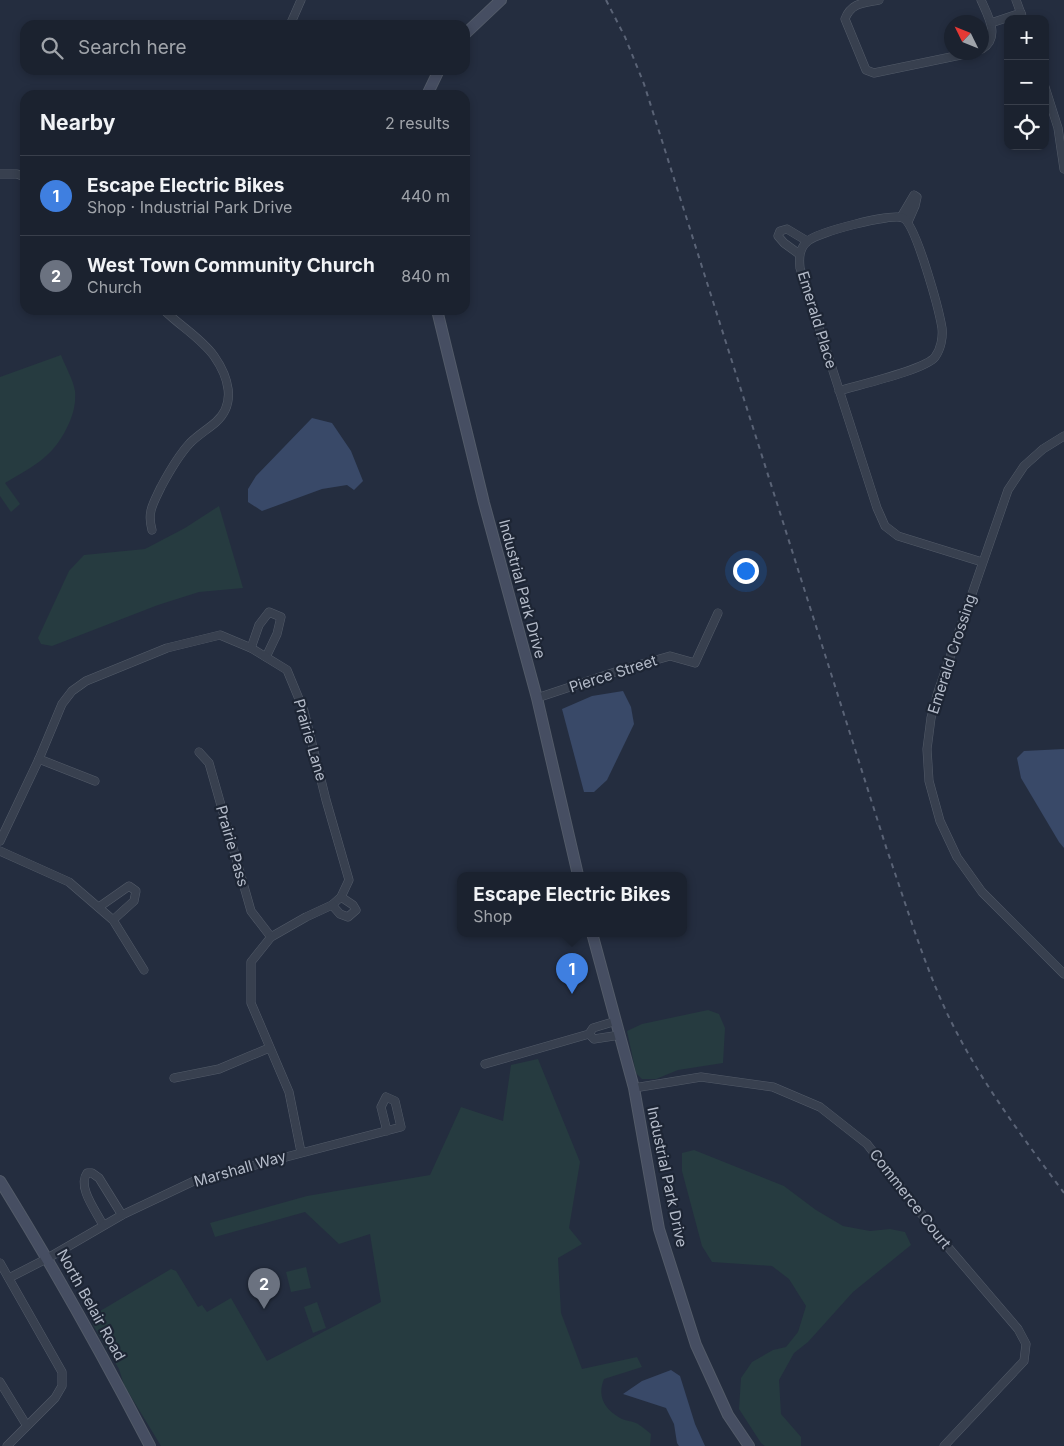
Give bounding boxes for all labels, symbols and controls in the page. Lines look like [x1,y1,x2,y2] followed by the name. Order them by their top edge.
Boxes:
[944,15,989,60] north arrow
[1004,15,1049,150] map controls
[1004,15,1049,60] button: +
[20,20,470,75] search box
[38,34,66,62] icon: search
[78,36,187,59] text: Search here
[1004,60,1049,105] button: −
[1004,105,1049,150] button: locate
[40,110,115,135] text: Nearby
[385,113,450,133] text: 2 results
[87,174,285,197] text: Escape Electric Bikes
[53,186,59,206] text: 1
[401,186,450,206] text: 440 m
[87,197,292,217] text: Shop · Industrial Park Drive
[87,254,375,277] text: West Town Community Church
[51,266,61,286] text: 2
[401,266,450,286] text: 840 m
[794,269,841,371] street label: Emerald Place
[87,277,142,297] text: Church
[495,517,550,660] street label: Industrial Park Drive
[733,558,759,584] your location
[923,592,980,716] street label: Emerald Crossing
[567,650,659,697] street label: Pierce Street
[290,697,331,783] street label: Prairie Lane
[212,803,253,889] street label: Prairie Pass
[457,872,687,937] popup
[473,883,671,906] text: Escape Electric Bikes
[473,906,512,926] text: Shop
[556,953,588,994] pin: 1
[643,1105,692,1249] street label: Industrial Park Drive
[865,1145,955,1252] street label: Commerce Court
[192,1146,289,1191] street label: Marshall Way
[53,1246,130,1364] street label: North Belair Road
[248,1268,280,1309] pin: 2

